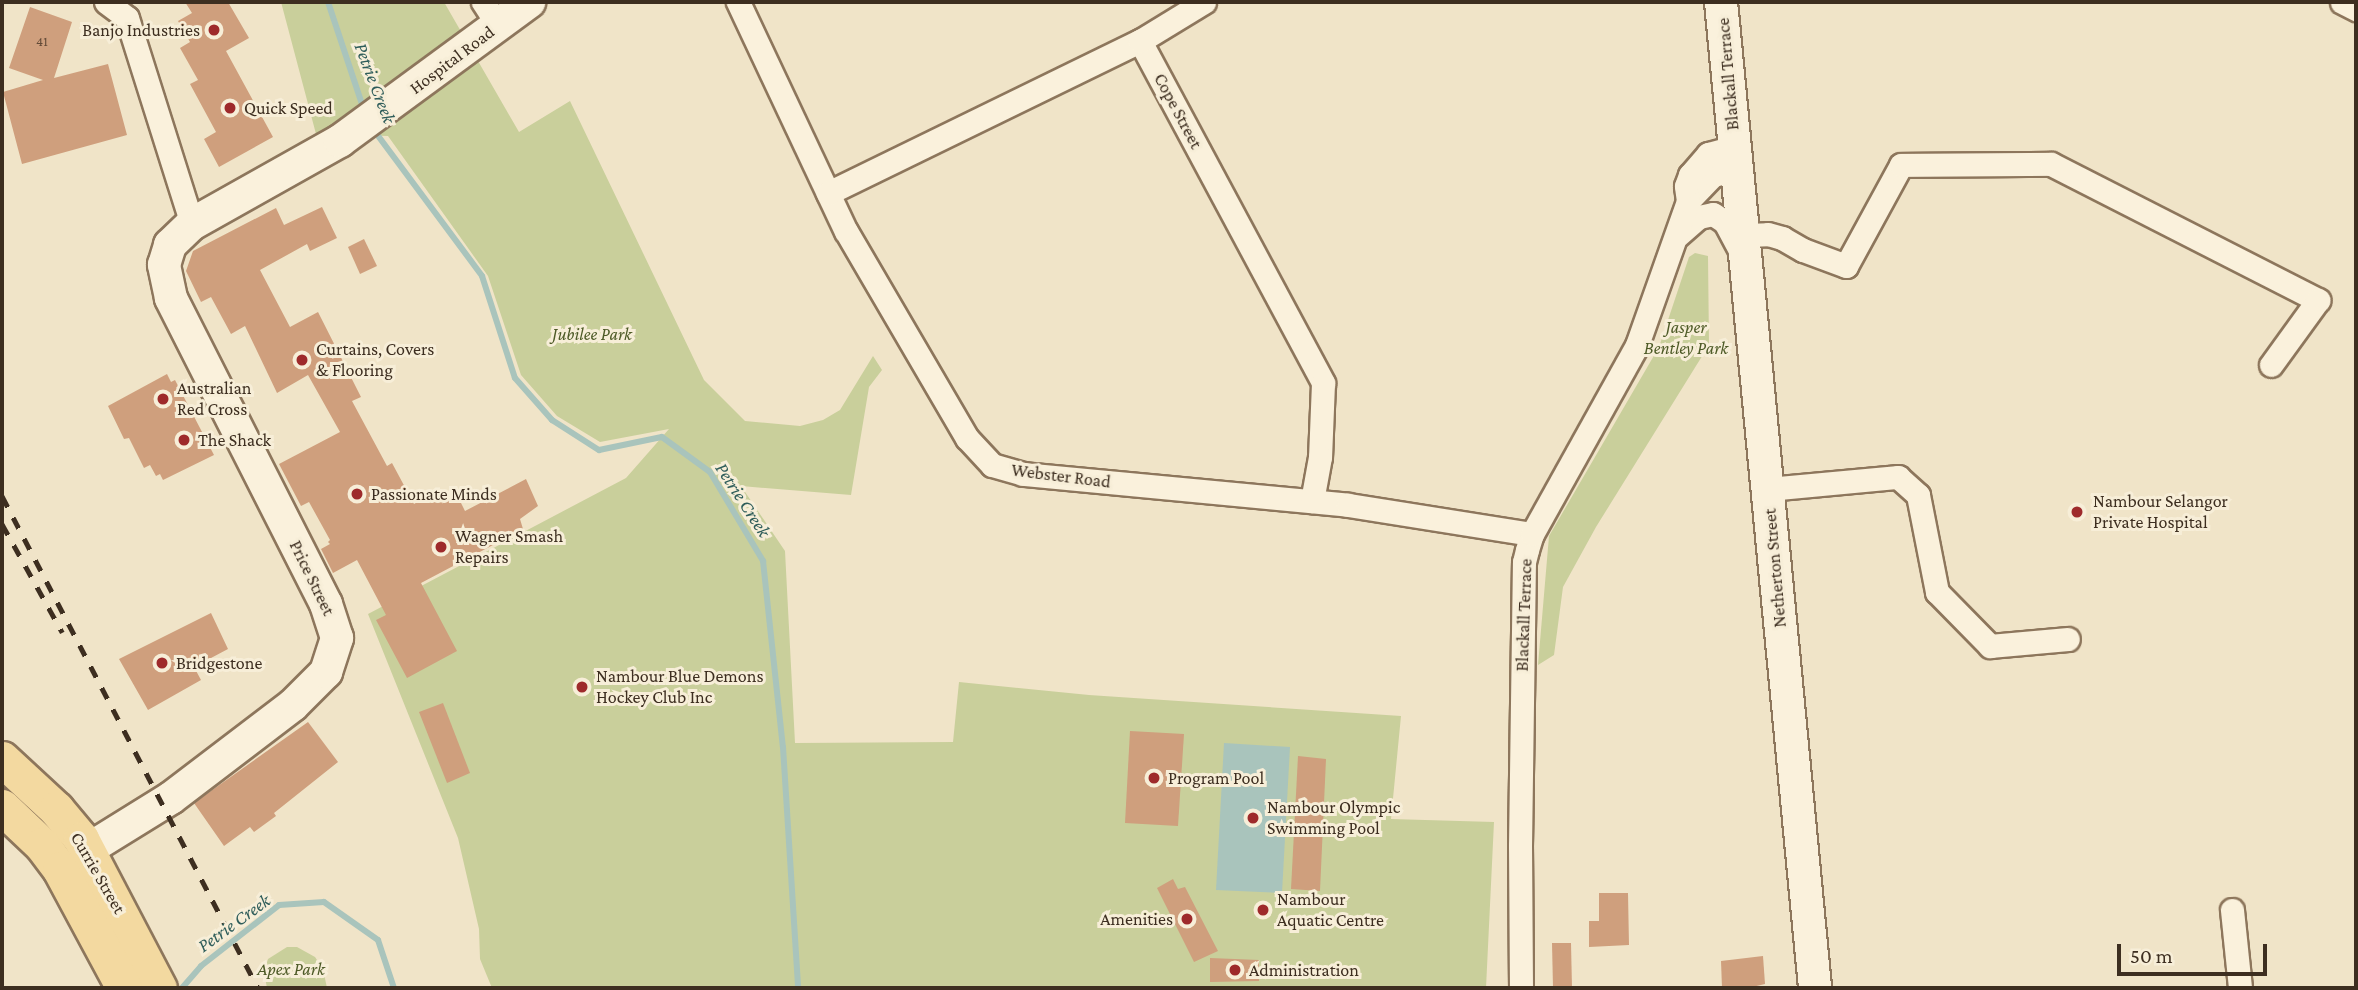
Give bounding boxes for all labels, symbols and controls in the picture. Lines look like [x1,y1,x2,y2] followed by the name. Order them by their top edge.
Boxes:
[1712,17,1744,131] street label: Blackall Terrace
[82,19,200,41] place label: Banjo Industries
[405,21,499,99] street label: Hospital Road
[206,22,222,38] marker: Banjo Industries
[36,33,48,49] house number: 41
[349,39,401,127] water label: Petrie Creek
[1149,70,1207,152] street label: Cope Street
[244,97,333,119] place label: Quick Speed
[222,100,238,116] marker: Quick Speed
[1644,317,1728,360] park label: Jasper Bentley Park
[552,323,632,345] park label: Jubilee Park
[316,339,434,382] place label: Curtains, Covers & Flooring
[294,352,310,368] marker: Curtains, Covers & Flooring
[177,378,251,420] place label: Australian Red Cross
[155,391,171,407] marker: Australian Red Cross
[198,429,271,451] place label: The Shack
[176,432,192,448] marker: The Shack
[710,458,776,542] water label: Petrie Creek
[1010,459,1112,493] street label: Webster Road
[371,483,497,505] place label: Passionate Minds
[349,486,365,502] marker: Passionate Minds
[2093,491,2228,534] place label: Nambour Selangor Private Hospital
[2067,502,2087,522] marker: Nambour Selangor Private Hospital
[1759,508,1791,628] street label: Netherton Street
[455,526,563,568] place label: Wagner Smash Repairs
[285,537,339,619] street label: Price Street
[433,539,449,555] marker: Wagner Smash Repairs
[1511,558,1537,672] street label: Blackall Terrace
[176,652,262,674] place label: Bridgestone
[154,655,170,671] marker: Bridgestone
[596,666,763,708] place label: Nambour Blue Demons Hockey Club Inc
[574,679,590,695] marker: Nambour Blue Demons Hockey Club Inc
[1168,767,1264,789] place label: Program Pool
[1146,770,1162,786] marker: Program Pool
[1267,797,1400,840] place label: Nambour Olympic Swimming Pool
[1245,810,1261,826] marker: Nambour Olympic Swimming Pool
[66,828,130,918] street label: Currie Street
[193,889,275,957] water label: Petrie Creek
[1277,889,1384,932] place label: Nambour Aquatic Centre
[1255,902,1271,918] marker: Nambour Aquatic Centre
[1100,908,1173,930] place label: Amenities
[1179,911,1195,927] marker: Amenities
[2120,930,2270,974] scale bar
[2130,944,2173,968] text: 50 m
[257,958,325,980] park label: Apex Park
[1249,959,1359,981] place label: Administration
[1227,962,1243,978] marker: Administration

